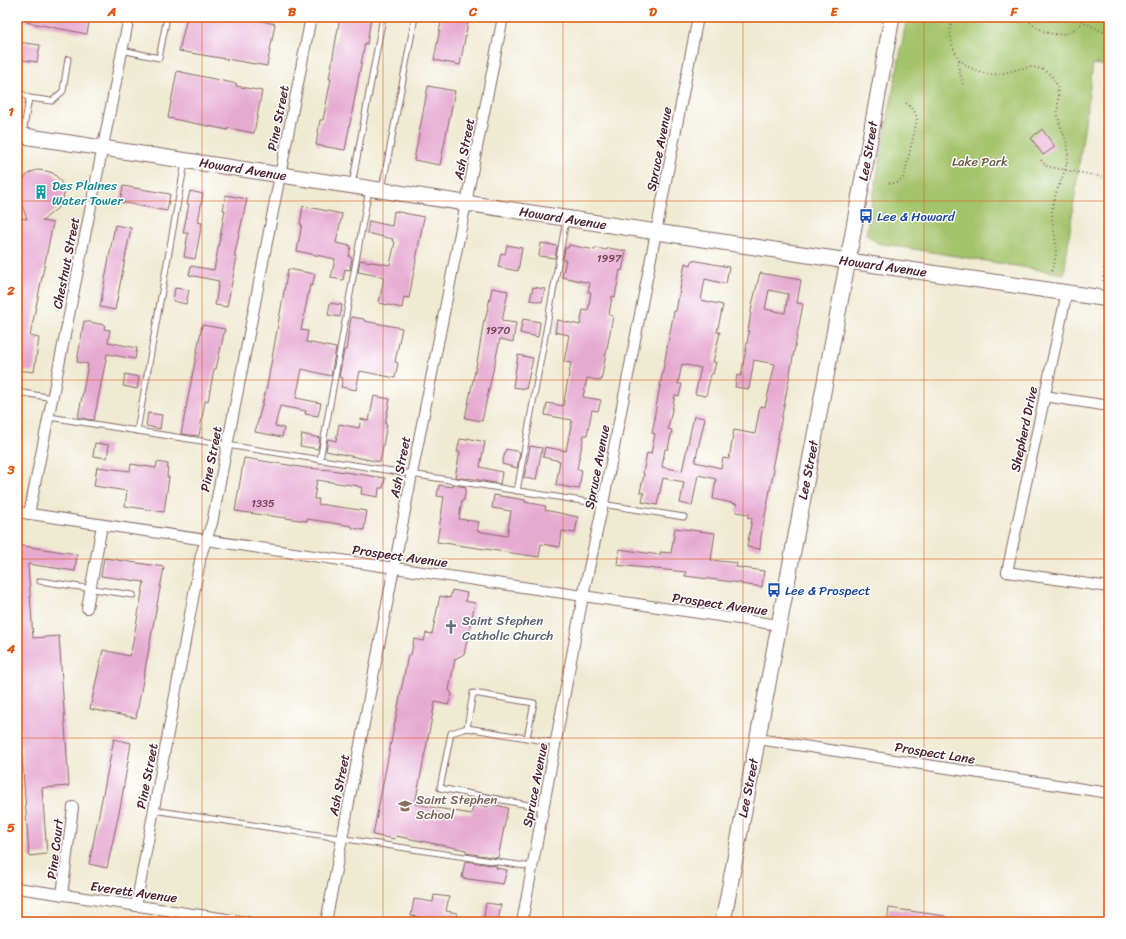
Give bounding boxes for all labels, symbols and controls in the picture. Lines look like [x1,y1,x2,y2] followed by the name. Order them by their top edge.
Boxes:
[107,0,116,23] text: A
[288,0,297,23] text: B
[468,0,478,23] text: C
[649,0,657,23] text: D
[830,0,839,23] text: E
[1009,0,1018,23] text: F
[260,83,296,153] street label: Pine Street
[8,100,14,123] text: 1
[640,105,678,193] street label: Spruce Avenue
[447,116,481,183] street label: Ash Street
[851,119,885,183] street label: Lee Street
[952,150,1008,173] park label: Lake Park
[198,151,289,187] street label: Howard Avenue
[52,174,123,212] place label: Des Plaines Water Tower
[33,184,49,200] building icon: Des Plaines Water Tower
[518,200,609,236] street label: Howard Avenue
[877,205,956,228] place label: Lee & Howard
[858,208,874,224] bus stop icon: Lee & Howard
[46,215,86,311] street label: Chestnut Street
[838,248,929,284] street label: Howard Avenue
[597,249,622,268] house number: 1997
[6,279,15,302] text: 2
[486,321,510,340] house number: 1970
[1004,384,1044,474] street label: Shepherd Drive
[578,423,616,511] street label: Spruce Avenue
[193,424,229,494] street label: Pine Street
[383,434,417,501] street label: Ash Street
[791,438,825,502] street label: Lee Street
[6,458,15,481] text: 3
[251,494,275,513] house number: 1335
[351,538,450,574] street label: Prospect Avenue
[785,579,871,602] place label: Lee & Prospect
[766,582,782,598] bus stop icon: Lee & Prospect
[671,586,770,622] street label: Prospect Avenue
[462,609,554,647] place label: Saint Stephen Catholic Church
[443,619,459,635] church icon: Saint Stephen Catholic Church
[6,637,16,660] text: 4
[893,735,977,771] street label: Prospect Lane
[129,741,165,811] street label: Pine Street
[516,741,554,829] street label: Spruce Avenue
[322,752,356,819] street label: Ash Street
[731,756,765,820] street label: Lee Street
[416,788,497,826] place label: Saint Stephen School
[397,798,413,814] school or university icon: Saint Stephen School
[7,816,15,839] text: 5
[40,817,70,880] street label: Pine Court
[89,875,179,910] street label: Everett Avenue

